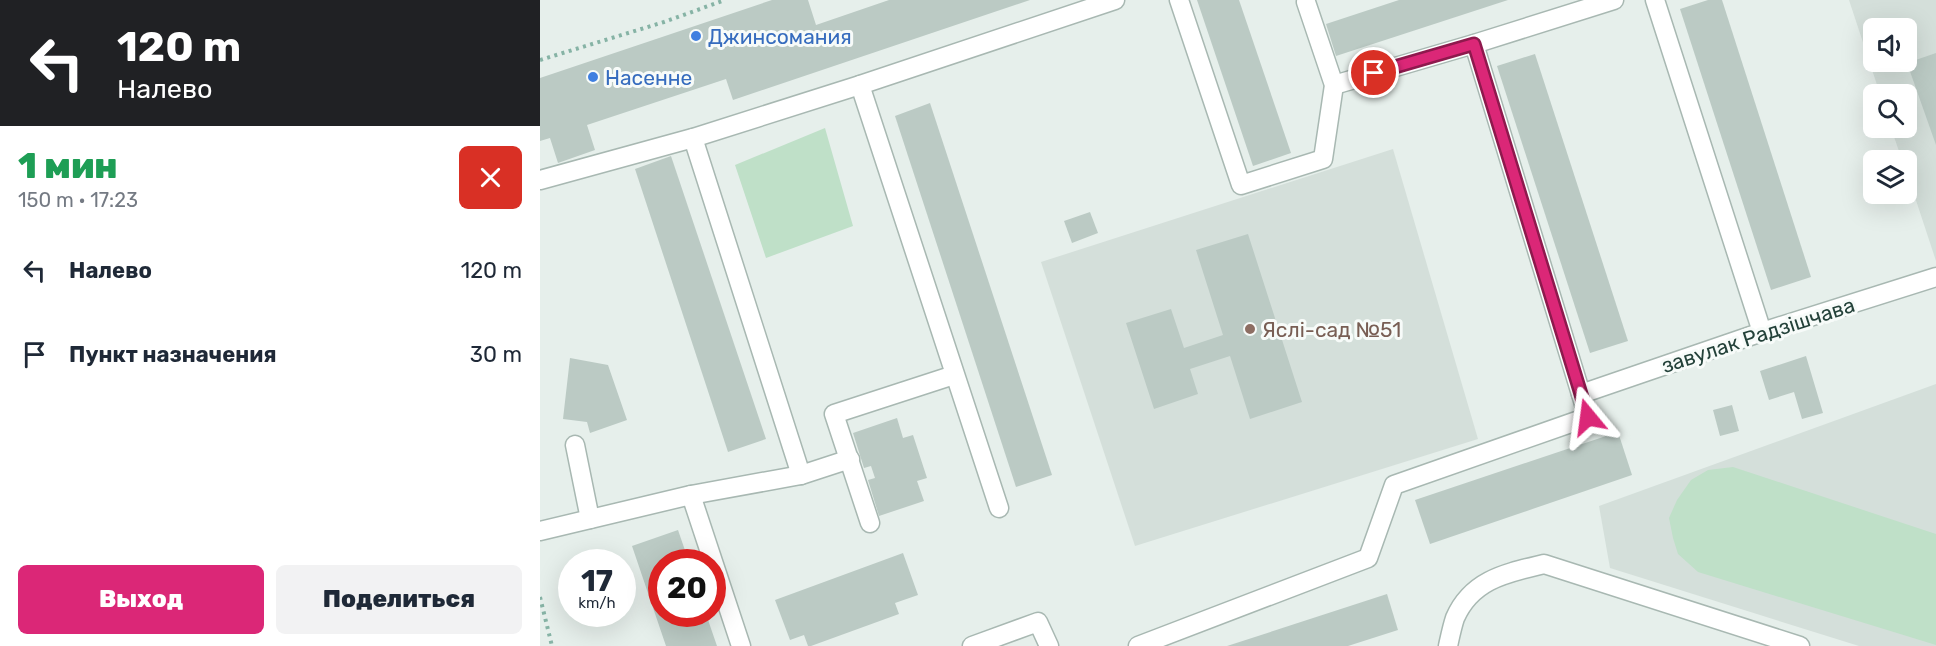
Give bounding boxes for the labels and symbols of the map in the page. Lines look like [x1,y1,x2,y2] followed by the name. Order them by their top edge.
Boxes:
[708,24,852,49] place label: Джинсомания
[689,29,703,43] marker: Джинсомания
[1348,47,1399,98] pin
[605,65,692,90] place label: Насенне
[586,70,600,84] marker: Насенне
[1658,292,1858,378] street label: завулак Радзішчава
[1262,317,1401,342] place label: Яслі-сад №51
[1243,322,1257,336] marker: Яслі-сад №51
[1556,385,1620,449] position arrow
[648,549,726,627] speed limit sign: 20

